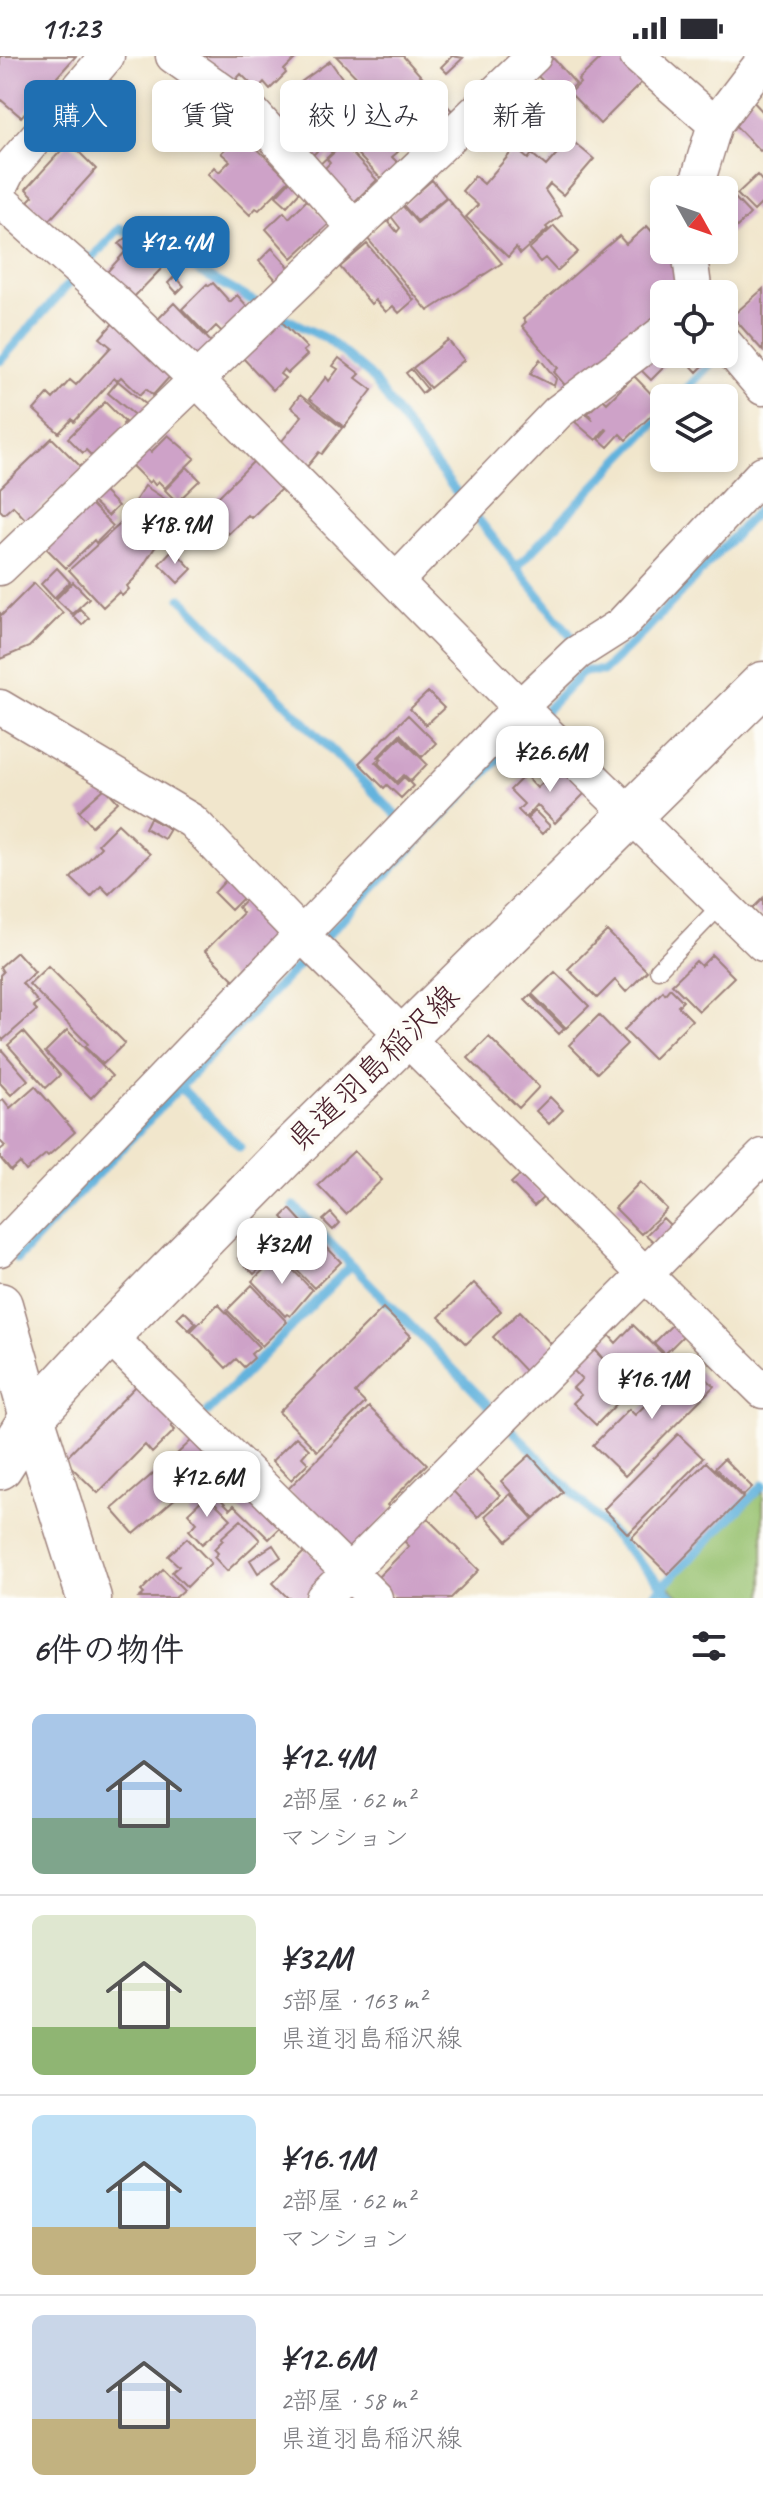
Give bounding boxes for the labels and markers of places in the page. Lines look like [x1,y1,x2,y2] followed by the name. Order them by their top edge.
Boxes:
[111,216,241,284] pin: ¥12.4M
[110,498,240,566] pin: ¥18.9M
[485,726,615,794] pin: ¥26.6M
[235,1218,329,1286] pin: ¥32M
[587,1353,717,1421] pin: ¥16.1M
[142,1451,272,1519] pin: ¥12.6M

